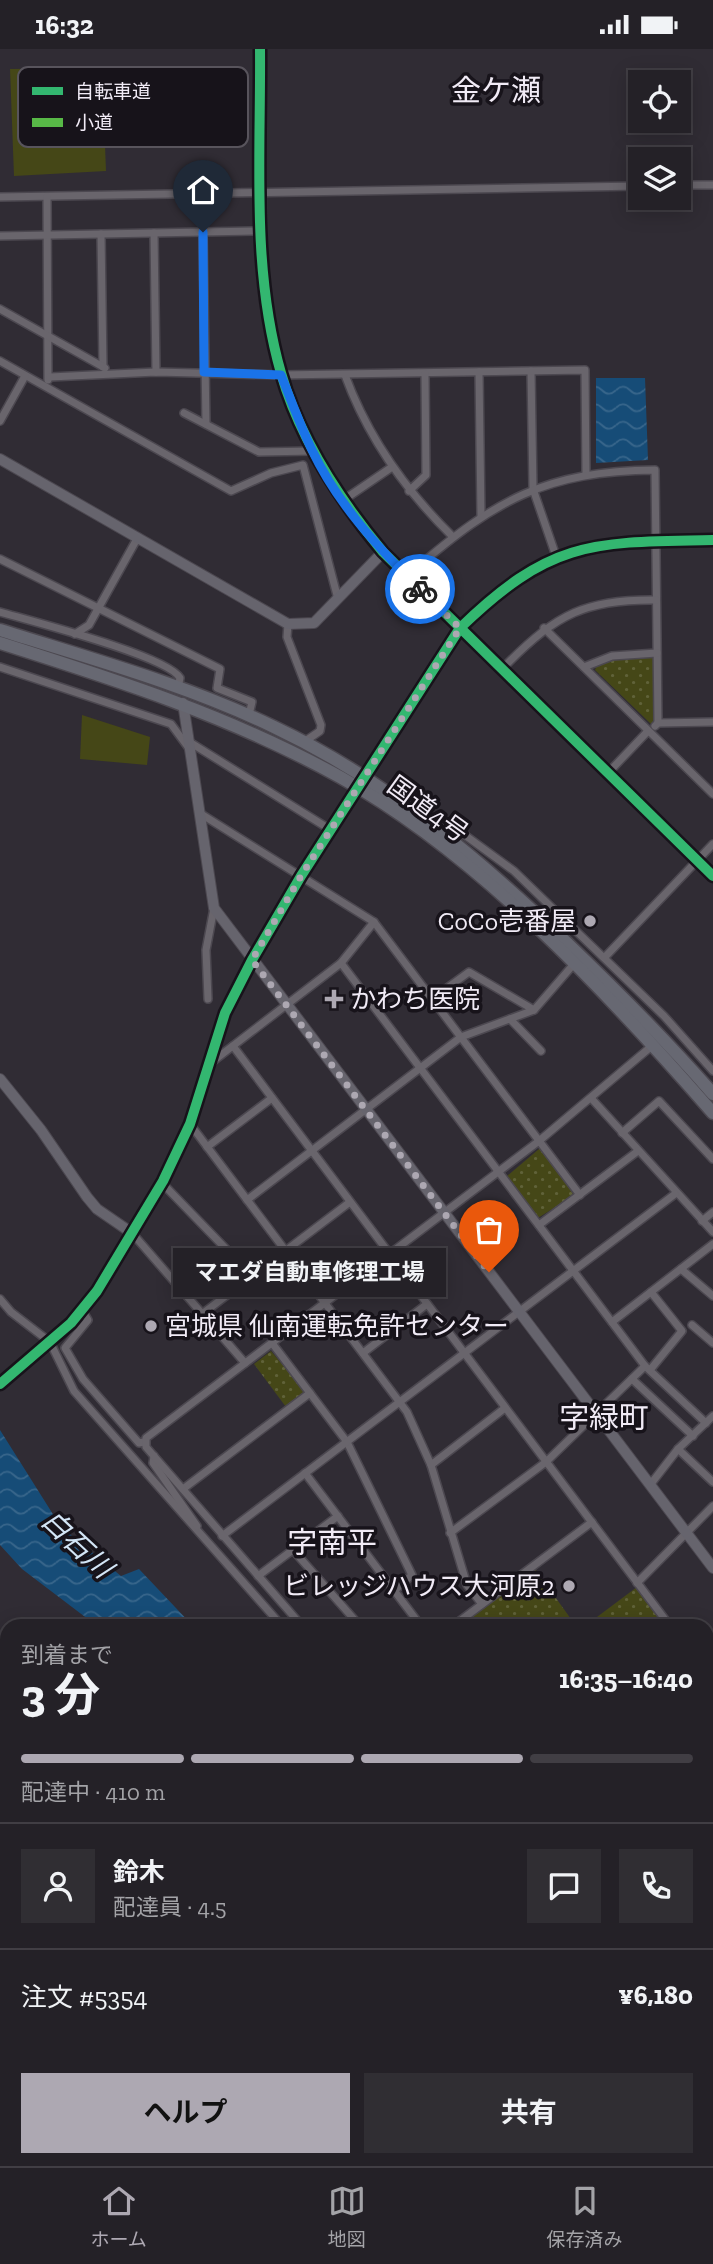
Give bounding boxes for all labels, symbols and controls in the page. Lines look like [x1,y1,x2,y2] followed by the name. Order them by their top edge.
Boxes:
[35,9,94,41] text: 16:32
[18,67,248,147] legend
[628,70,691,210] map controls
[628,70,691,133] button: locate
[451,73,541,109] district label: 金ケ瀬
[75,80,151,103] text: 自転車道
[75,111,113,134] text: 小道
[628,147,691,210] button: layers
[173,160,233,232] pin
[184,171,222,209] icon: home
[385,554,455,624] courier
[401,570,439,608] icon: bike
[381,769,475,849] street label: 国道4号
[438,905,576,937] place label: CoCo壱番屋
[582,913,598,929] marker: CoCo壱番屋
[350,983,480,1015] place label: かわち医院
[324,989,344,1009] marker: かわち医院
[459,1200,519,1272] pin
[470,1211,508,1249] icon: bag
[174,1247,447,1297] callout: マエダ自動車修理工場
[195,1258,425,1286] text: マエダ自動車修理工場
[165,1310,509,1342] place label: 宮城県 仙南運転免許センター
[143,1318,159,1334] marker: 宮城県 仙南運転免許センター
[559,1400,649,1436] district label: 字緑町
[35,1503,121,1587] water label: 白石川
[287,1525,377,1561] district label: 字南平
[283,1570,555,1602] place label: ビレッジハウス大河原2
[561,1578,577,1594] marker: ビレッジハウス大河原2
[21,1641,113,1669] text: 到着まで
[559,1663,693,1695] text: 16:35–16:40
[21,1668,100,1723] text: 3 分
[21,1778,165,1806] text: 配達中 · 410 m
[21,1849,95,1923] button: person
[527,1849,601,1923] button: chat
[619,1849,693,1923] button: phone
[113,1856,165,1888] text: 鈴木
[113,1893,227,1921] text: 配達員 · 4.5
[618,1979,693,2011] text: ¥6,180
[21,1981,148,2013] text: 注文 #5354
[21,2073,350,2153] button: ヘルプ
[364,2073,693,2153] button: 共有
[90,2182,147,2251] tab: ホーム
[328,2182,366,2251] tab: 地図
[547,2182,623,2251] tab: 保存済み

